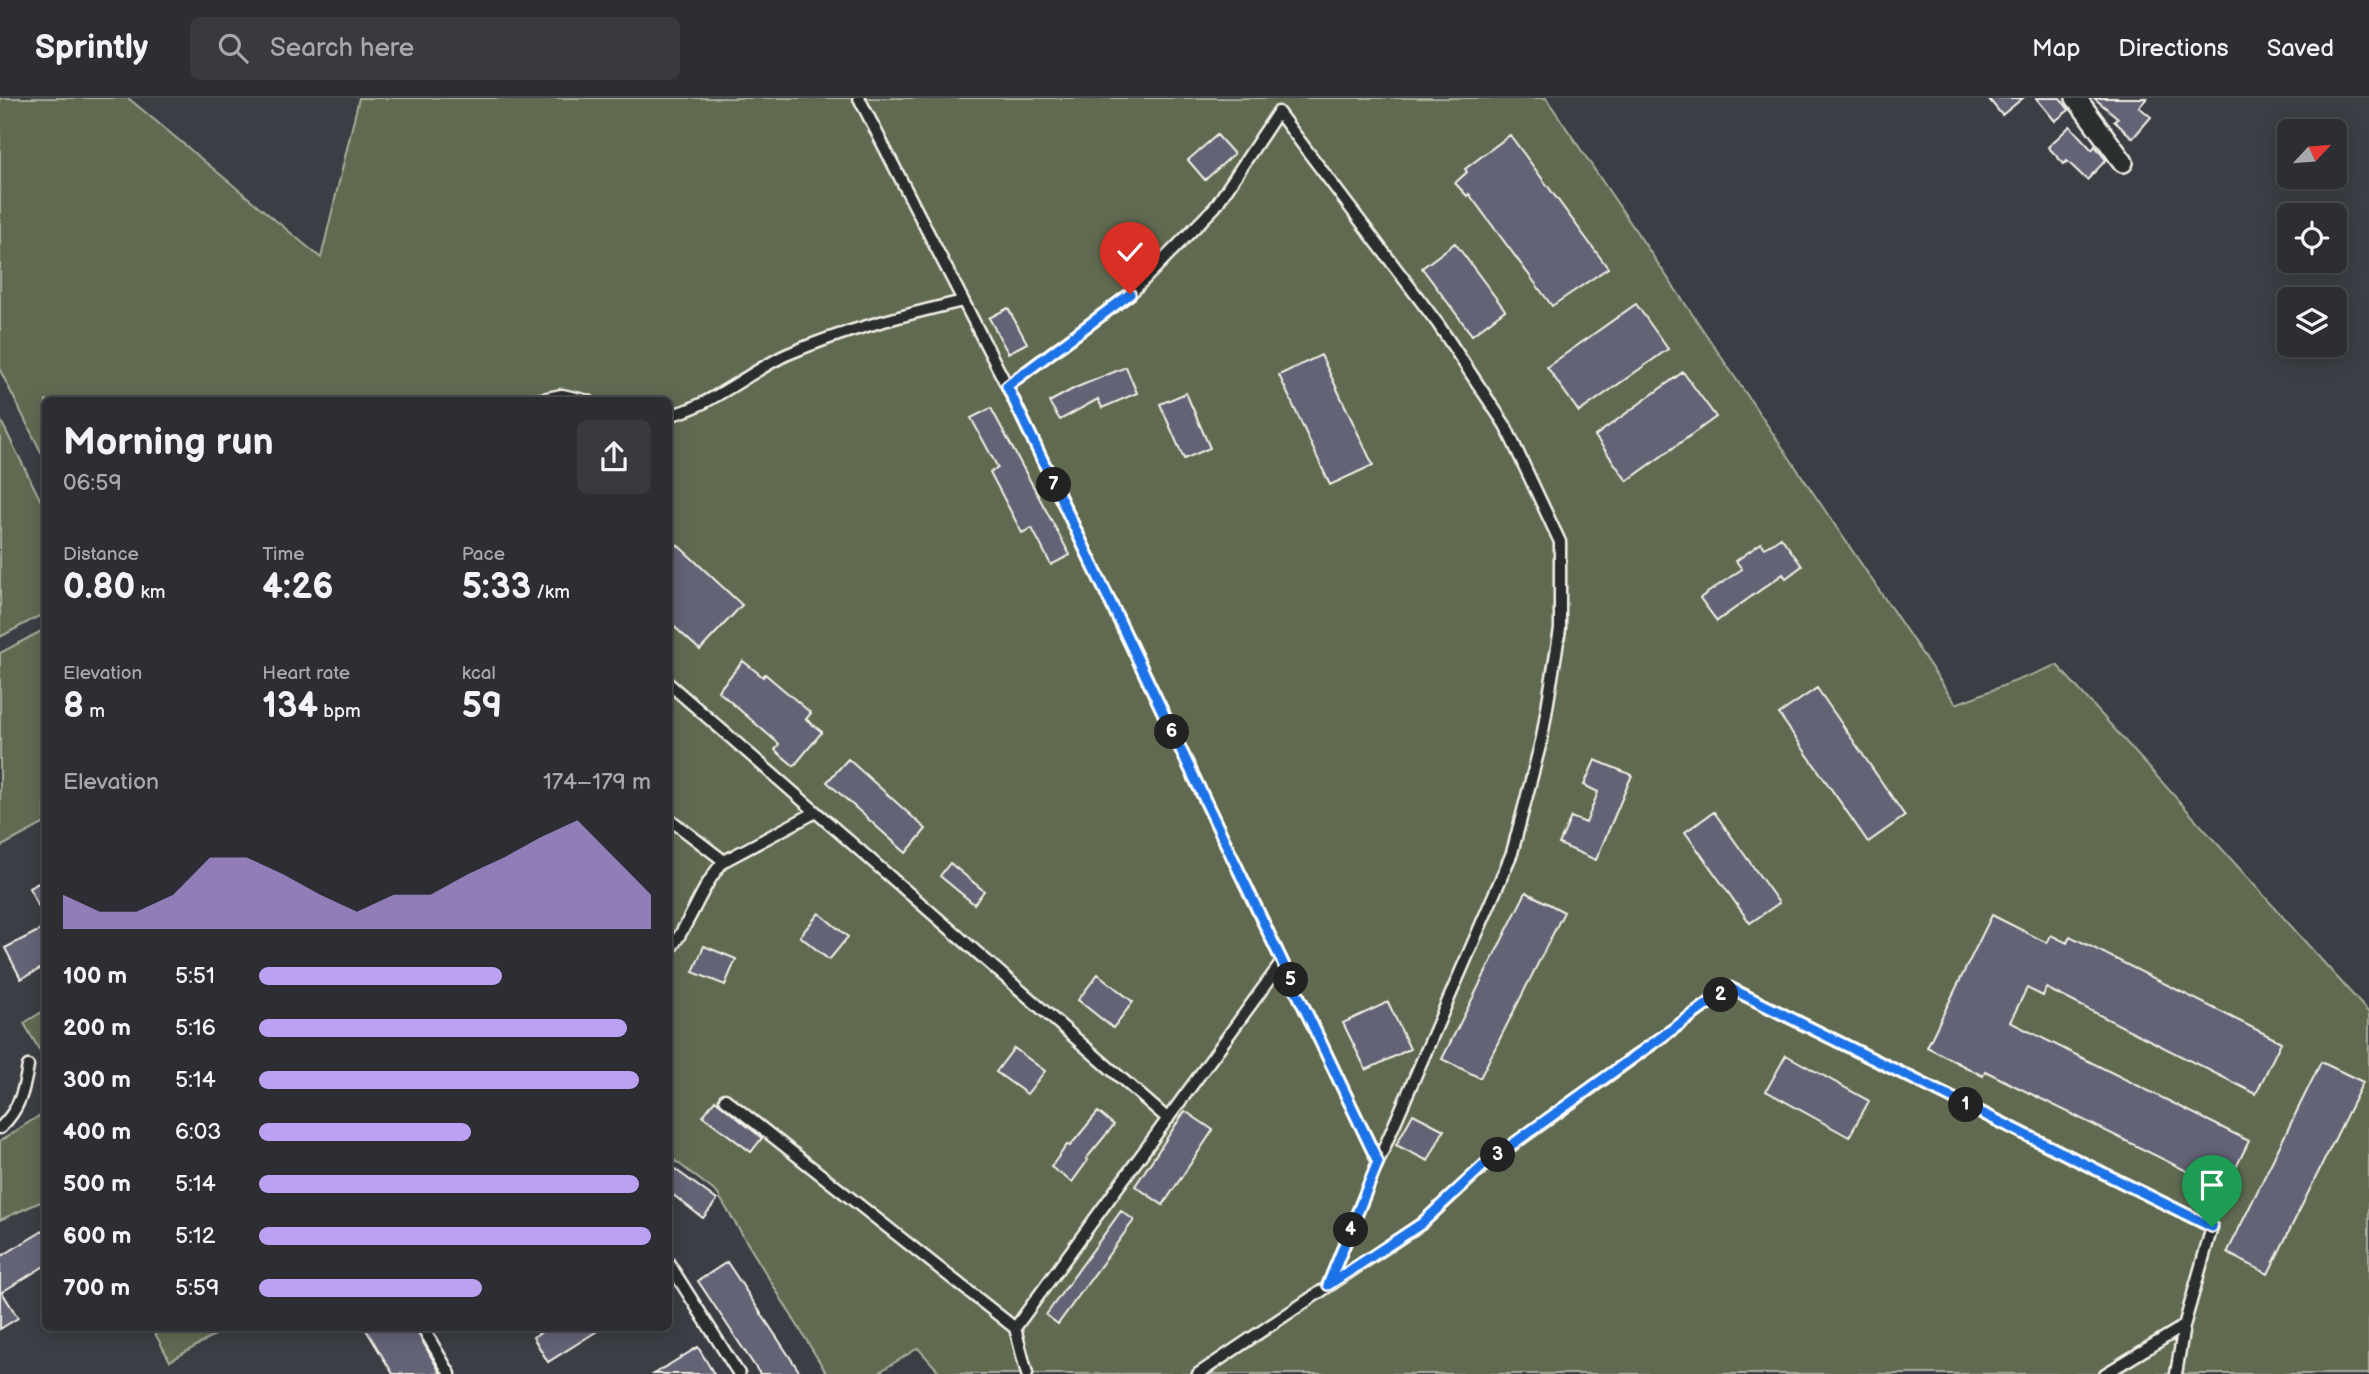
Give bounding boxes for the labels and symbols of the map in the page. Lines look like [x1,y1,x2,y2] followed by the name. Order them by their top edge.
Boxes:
[2277,119,2347,189] north arrow
[1100,222,1160,294] pin
[1036,468,1072,502] pin: 7
[1154,714,1190,750] pin: 6
[1274,962,1308,998] pin: 5
[1704,978,1738,1012] pin: 2
[1948,1088,1983,1122] pin: 1
[1480,1138,1516,1172] pin: 3
[2182,1155,2242,1227] pin
[1334,1212,1368,1248] pin: 4

